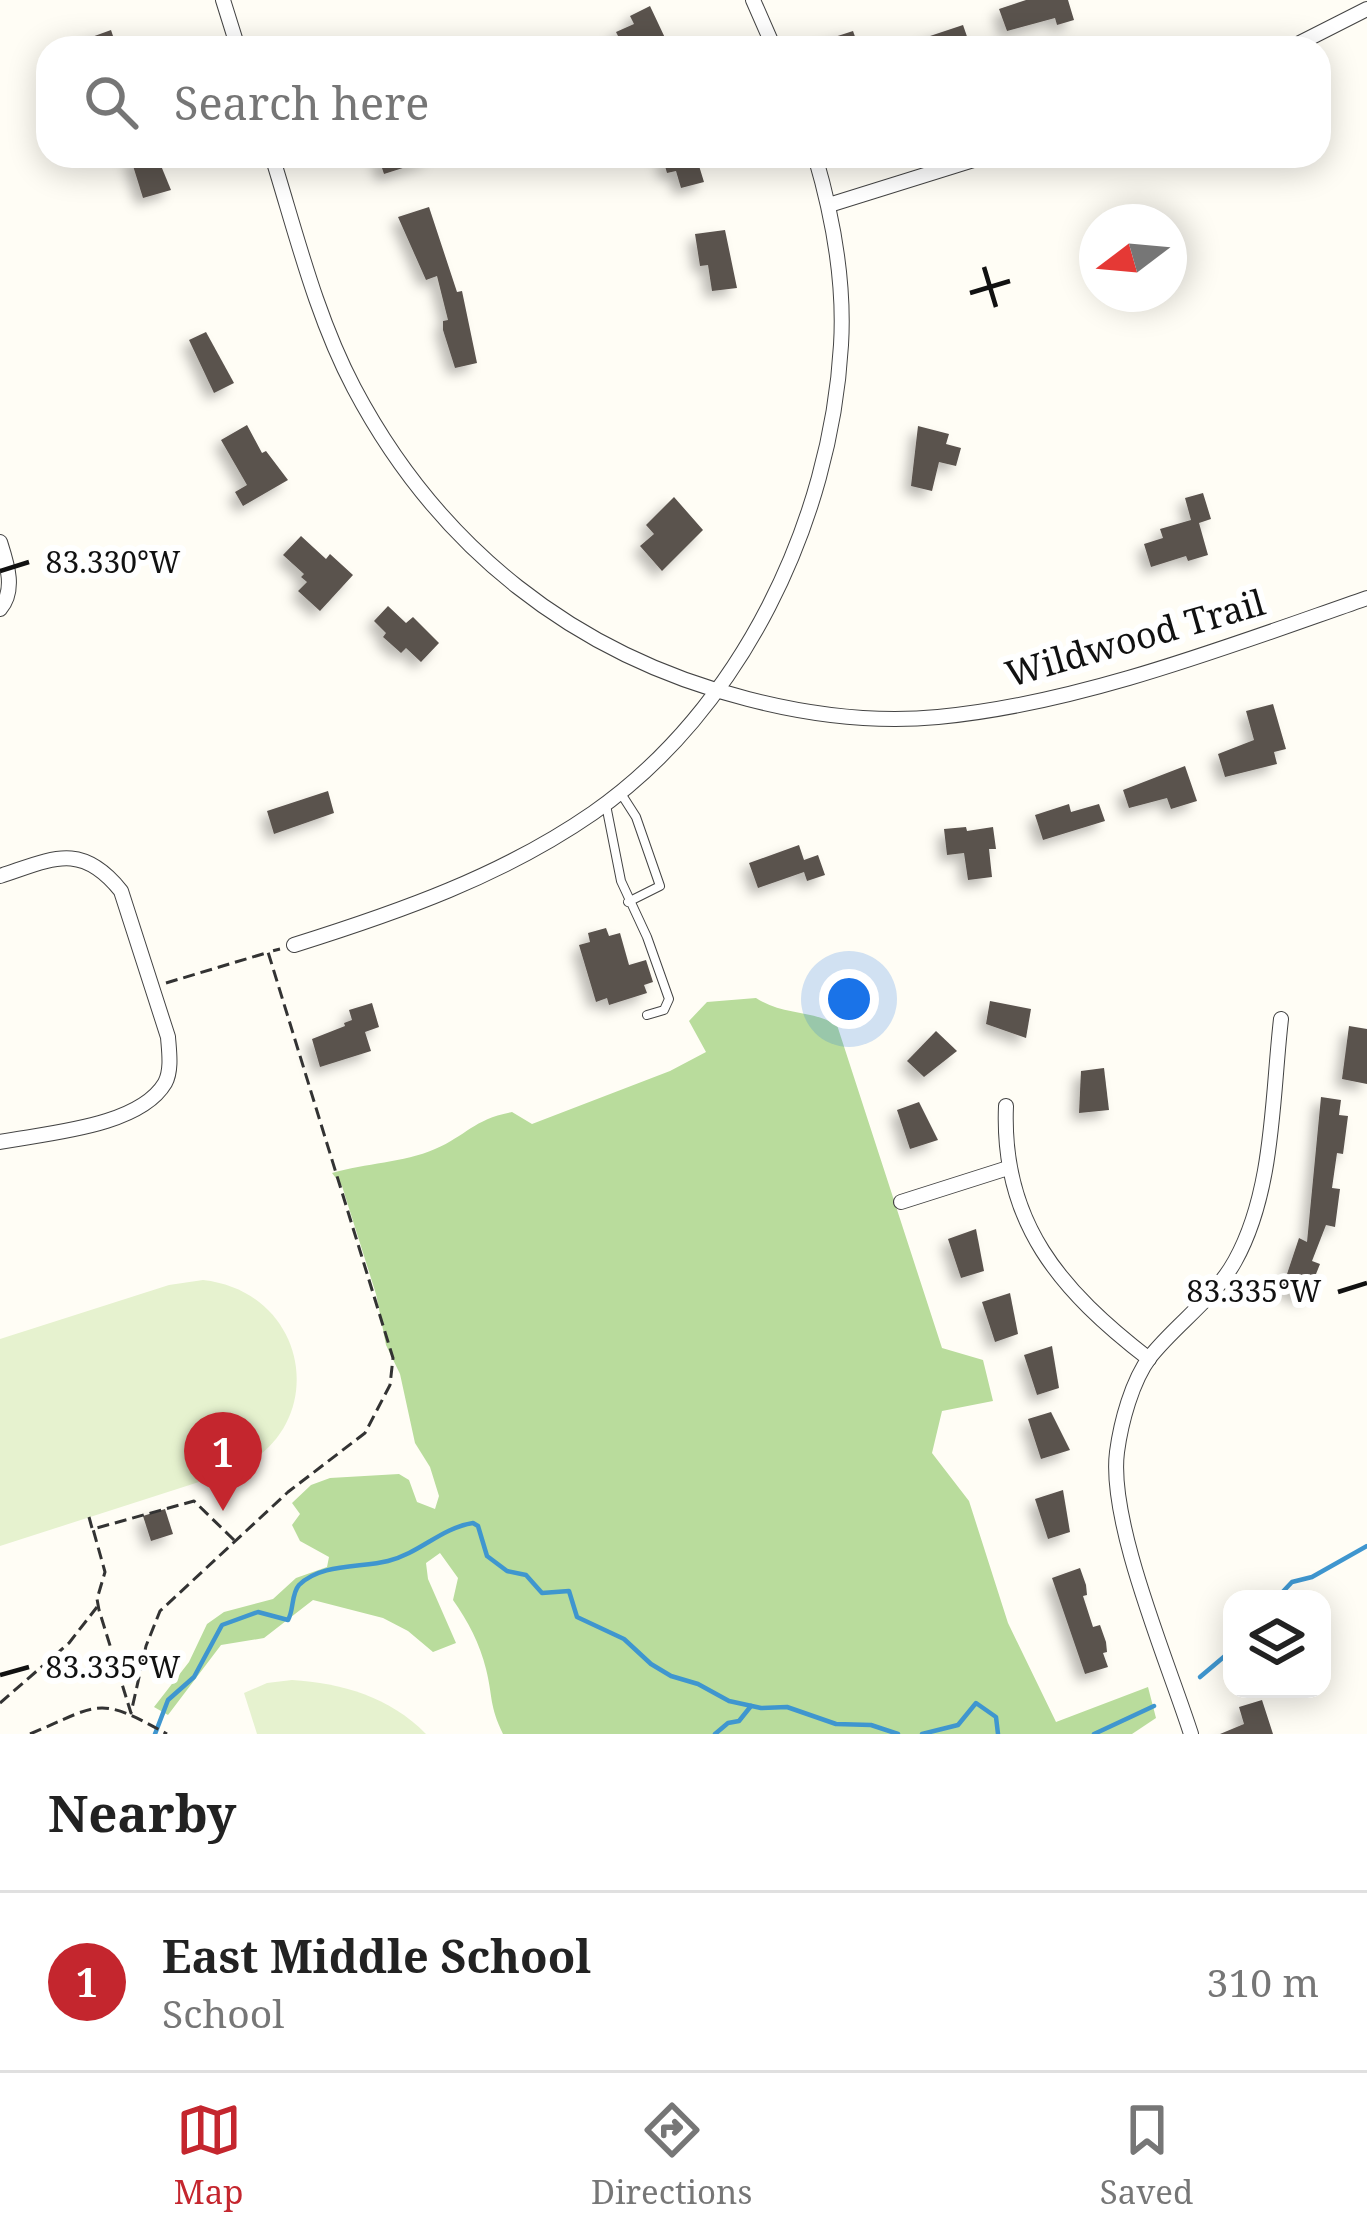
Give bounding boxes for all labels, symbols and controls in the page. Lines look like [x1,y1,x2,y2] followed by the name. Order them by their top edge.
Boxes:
[36,36,1331,168] search box
[78,69,144,135] icon: search
[174,72,429,133] text: Search here
[1079,204,1187,312] north arrow
[46,541,181,582] text: 83.330°W
[999,577,1270,698] street label: Wildwood Trail
[819,969,879,1029] your location
[1187,1270,1322,1311] text: 83.335°W
[184,1412,262,1511] pin: 1
[1223,1590,1331,1698] map controls
[1223,1590,1331,1698] button: layers
[46,1646,181,1687] text: 83.335°W
[48,1777,236,1847] text: Nearby
[162,1925,591,1986] text: East Middle School
[76,1955,98,2008] text: 1
[1207,1955,1319,2008] text: 310 m
[162,1986,284,2039] text: School
[174,2097,244,2214] tab: Map
[591,2097,752,2214] tab: Directions
[1100,2097,1193,2214] tab: Saved

